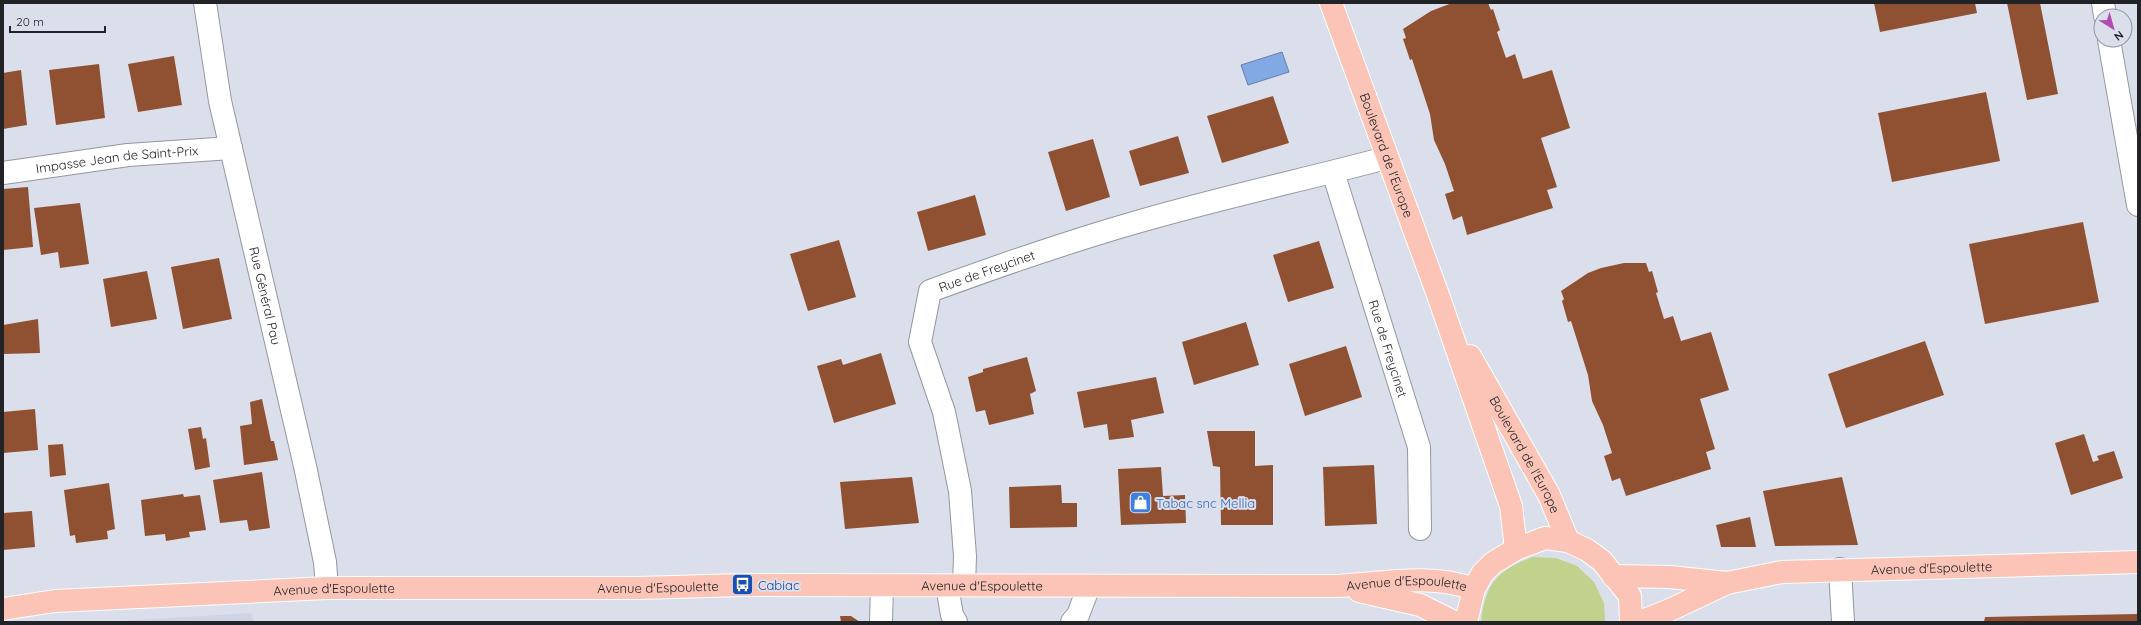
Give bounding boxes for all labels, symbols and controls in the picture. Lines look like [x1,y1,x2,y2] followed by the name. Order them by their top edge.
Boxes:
[10,8,105,34] scale bar
[2093,8,2133,48] north arrow
[16,14,44,29] text: 20 m
[2112,28,2126,44] text: N
[1357,91,1417,220] street label: Boulevard de l'Europe
[35,142,199,176] street label: Impasse Jean de Saint-Prix
[246,245,285,346] street label: Rue Général Pau
[936,246,1037,295] street label: Rue de Freycinet
[1365,298,1411,399] street label: Rue de Freycinet
[1486,393,1564,516] street label: Boulevard de l'Europe
[1128,490,1154,516] shop icon: Tabac snc Mellia
[1156,495,1255,511] place label: Tabac snc Mellia
[1871,558,1992,578] street label: Avenue d'Espoulette
[729,572,755,598] bus stop icon: Cabiac
[1346,572,1469,594] street label: Avenue d'Espoulette
[758,577,800,593] place label: Cabiac
[921,577,1043,594] street label: Avenue d'Espoulette
[597,578,719,596] street label: Avenue d'Espoulette
[273,580,395,599] street label: Avenue d'Espoulette

